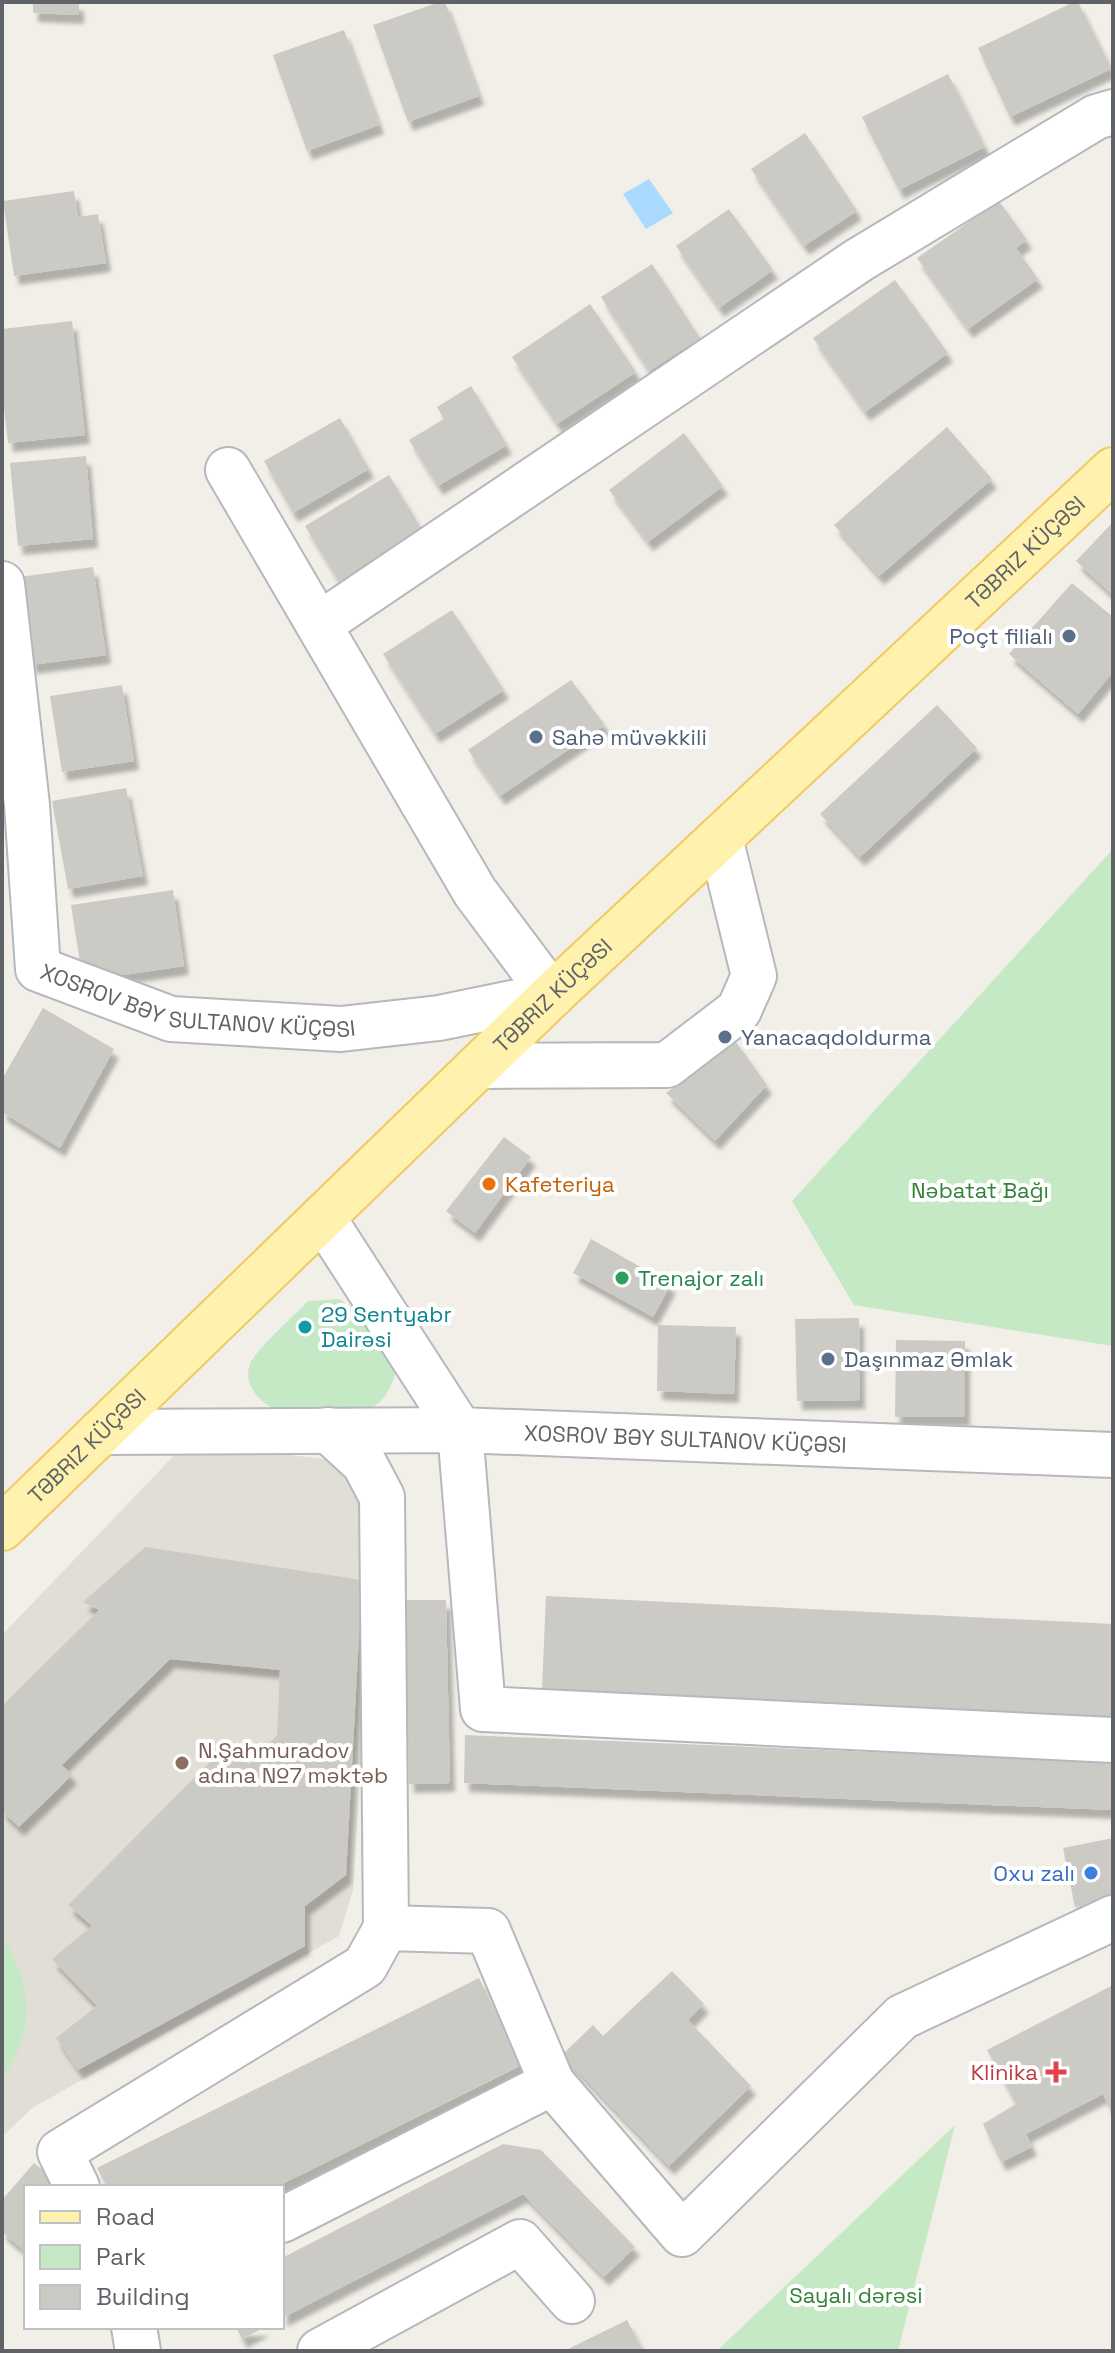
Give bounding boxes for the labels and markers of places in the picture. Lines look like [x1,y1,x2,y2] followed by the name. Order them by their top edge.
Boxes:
[949,622,1053,650] place label: Poçt filialı
[1060,627,1078,645] marker: Poçt filialı
[552,723,707,751] place label: Sahə müvəkkili
[527,728,545,746] marker: Sahə müvəkkili
[741,1023,932,1051] place label: Yanacaqdoldurma
[716,1028,734,1046] marker: Yanacaqdoldurma
[505,1170,615,1198] place label: Kafeteriya
[480,1175,498,1193] marker: Kafeteriya
[638,1264,764,1292] place label: Trenajor zalı
[613,1269,631,1287] marker: Trenajor zalı
[321,1300,452,1353] place label: 29 Sentyabr Dairəsi
[296,1318,314,1336] marker: 29 Sentyabr Dairəsi
[844,1345,1014,1373] place label: Daşınmaz Əmlak
[819,1350,837,1368] marker: Daşınmaz Əmlak
[198,1736,388,1789] place label: N.Şahmuradov adına №7 məktəb
[173,1754,191,1772] marker: N.Şahmuradov adına №7 məktəb
[993,1859,1075,1887] place label: Oxu zalı
[1082,1864,1100,1882] marker: Oxu zalı
[971,2058,1038,2086] place label: Klinika
[1045,2061,1067,2083] marker: Klinika

